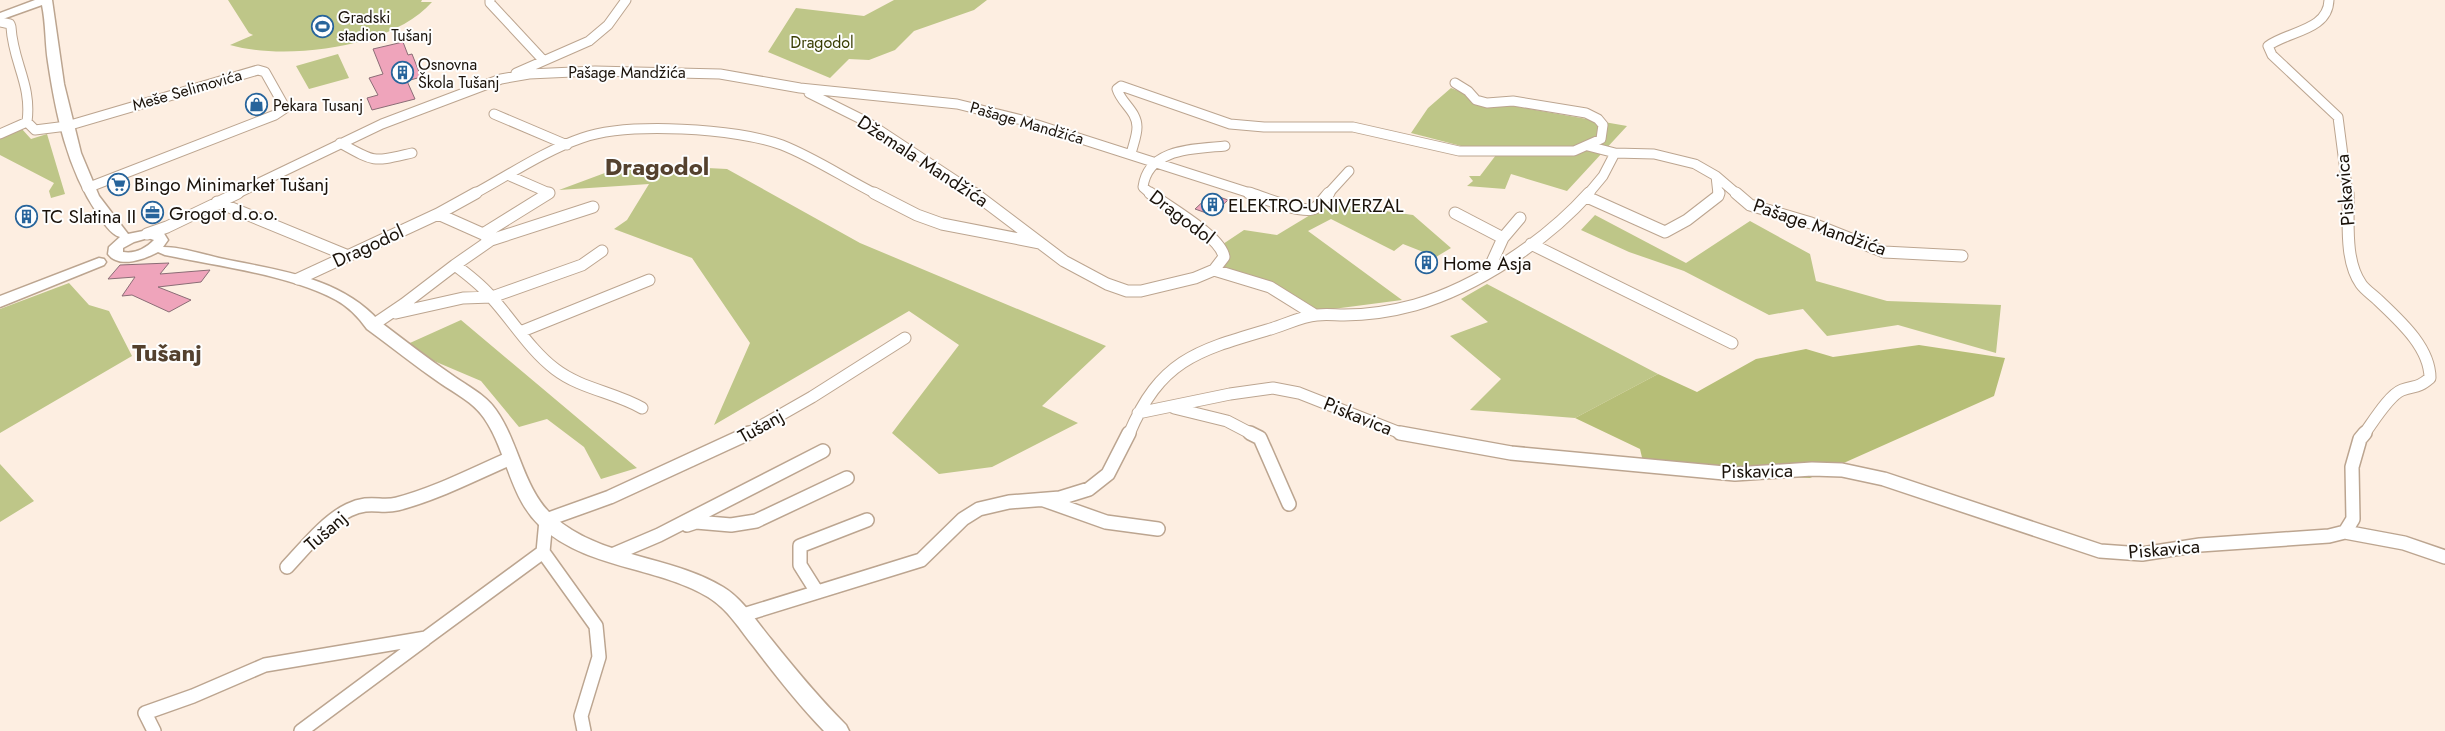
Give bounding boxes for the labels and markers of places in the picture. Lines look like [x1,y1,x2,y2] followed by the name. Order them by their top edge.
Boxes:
[338,6,432,47] place label: Gradski stadion Tušanj
[310,14,334,38] sports icon: Gradski stadion Tušanj
[418,53,500,94] place label: Osnovna Škola Tušanj
[390,61,414,85] building icon: Osnovna Škola Tušanj
[245,93,269,117] shop icon: Pekara Tusanj
[273,94,363,117] place label: Pekara Tusanj
[134,171,329,198] place label: Bingo Minimarket Tušanj
[106,172,130,196] supermarket icon: Bingo Minimarket Tušanj
[1228,192,1404,219] place label: ELEKTRO-UNIVERZAL
[1200,193,1224,217] building icon: ELEKTRO-UNIVERZAL
[169,200,279,227] place label: Grogot d.o.o.
[141,201,165,225] office icon: Grogot d.o.o.
[42,203,136,230] place label: TC Slatina II
[14,204,38,228] building icon: TC Slatina II
[1443,250,1531,277] place label: Home Asja
[1415,251,1439,275] building icon: Home Asja

